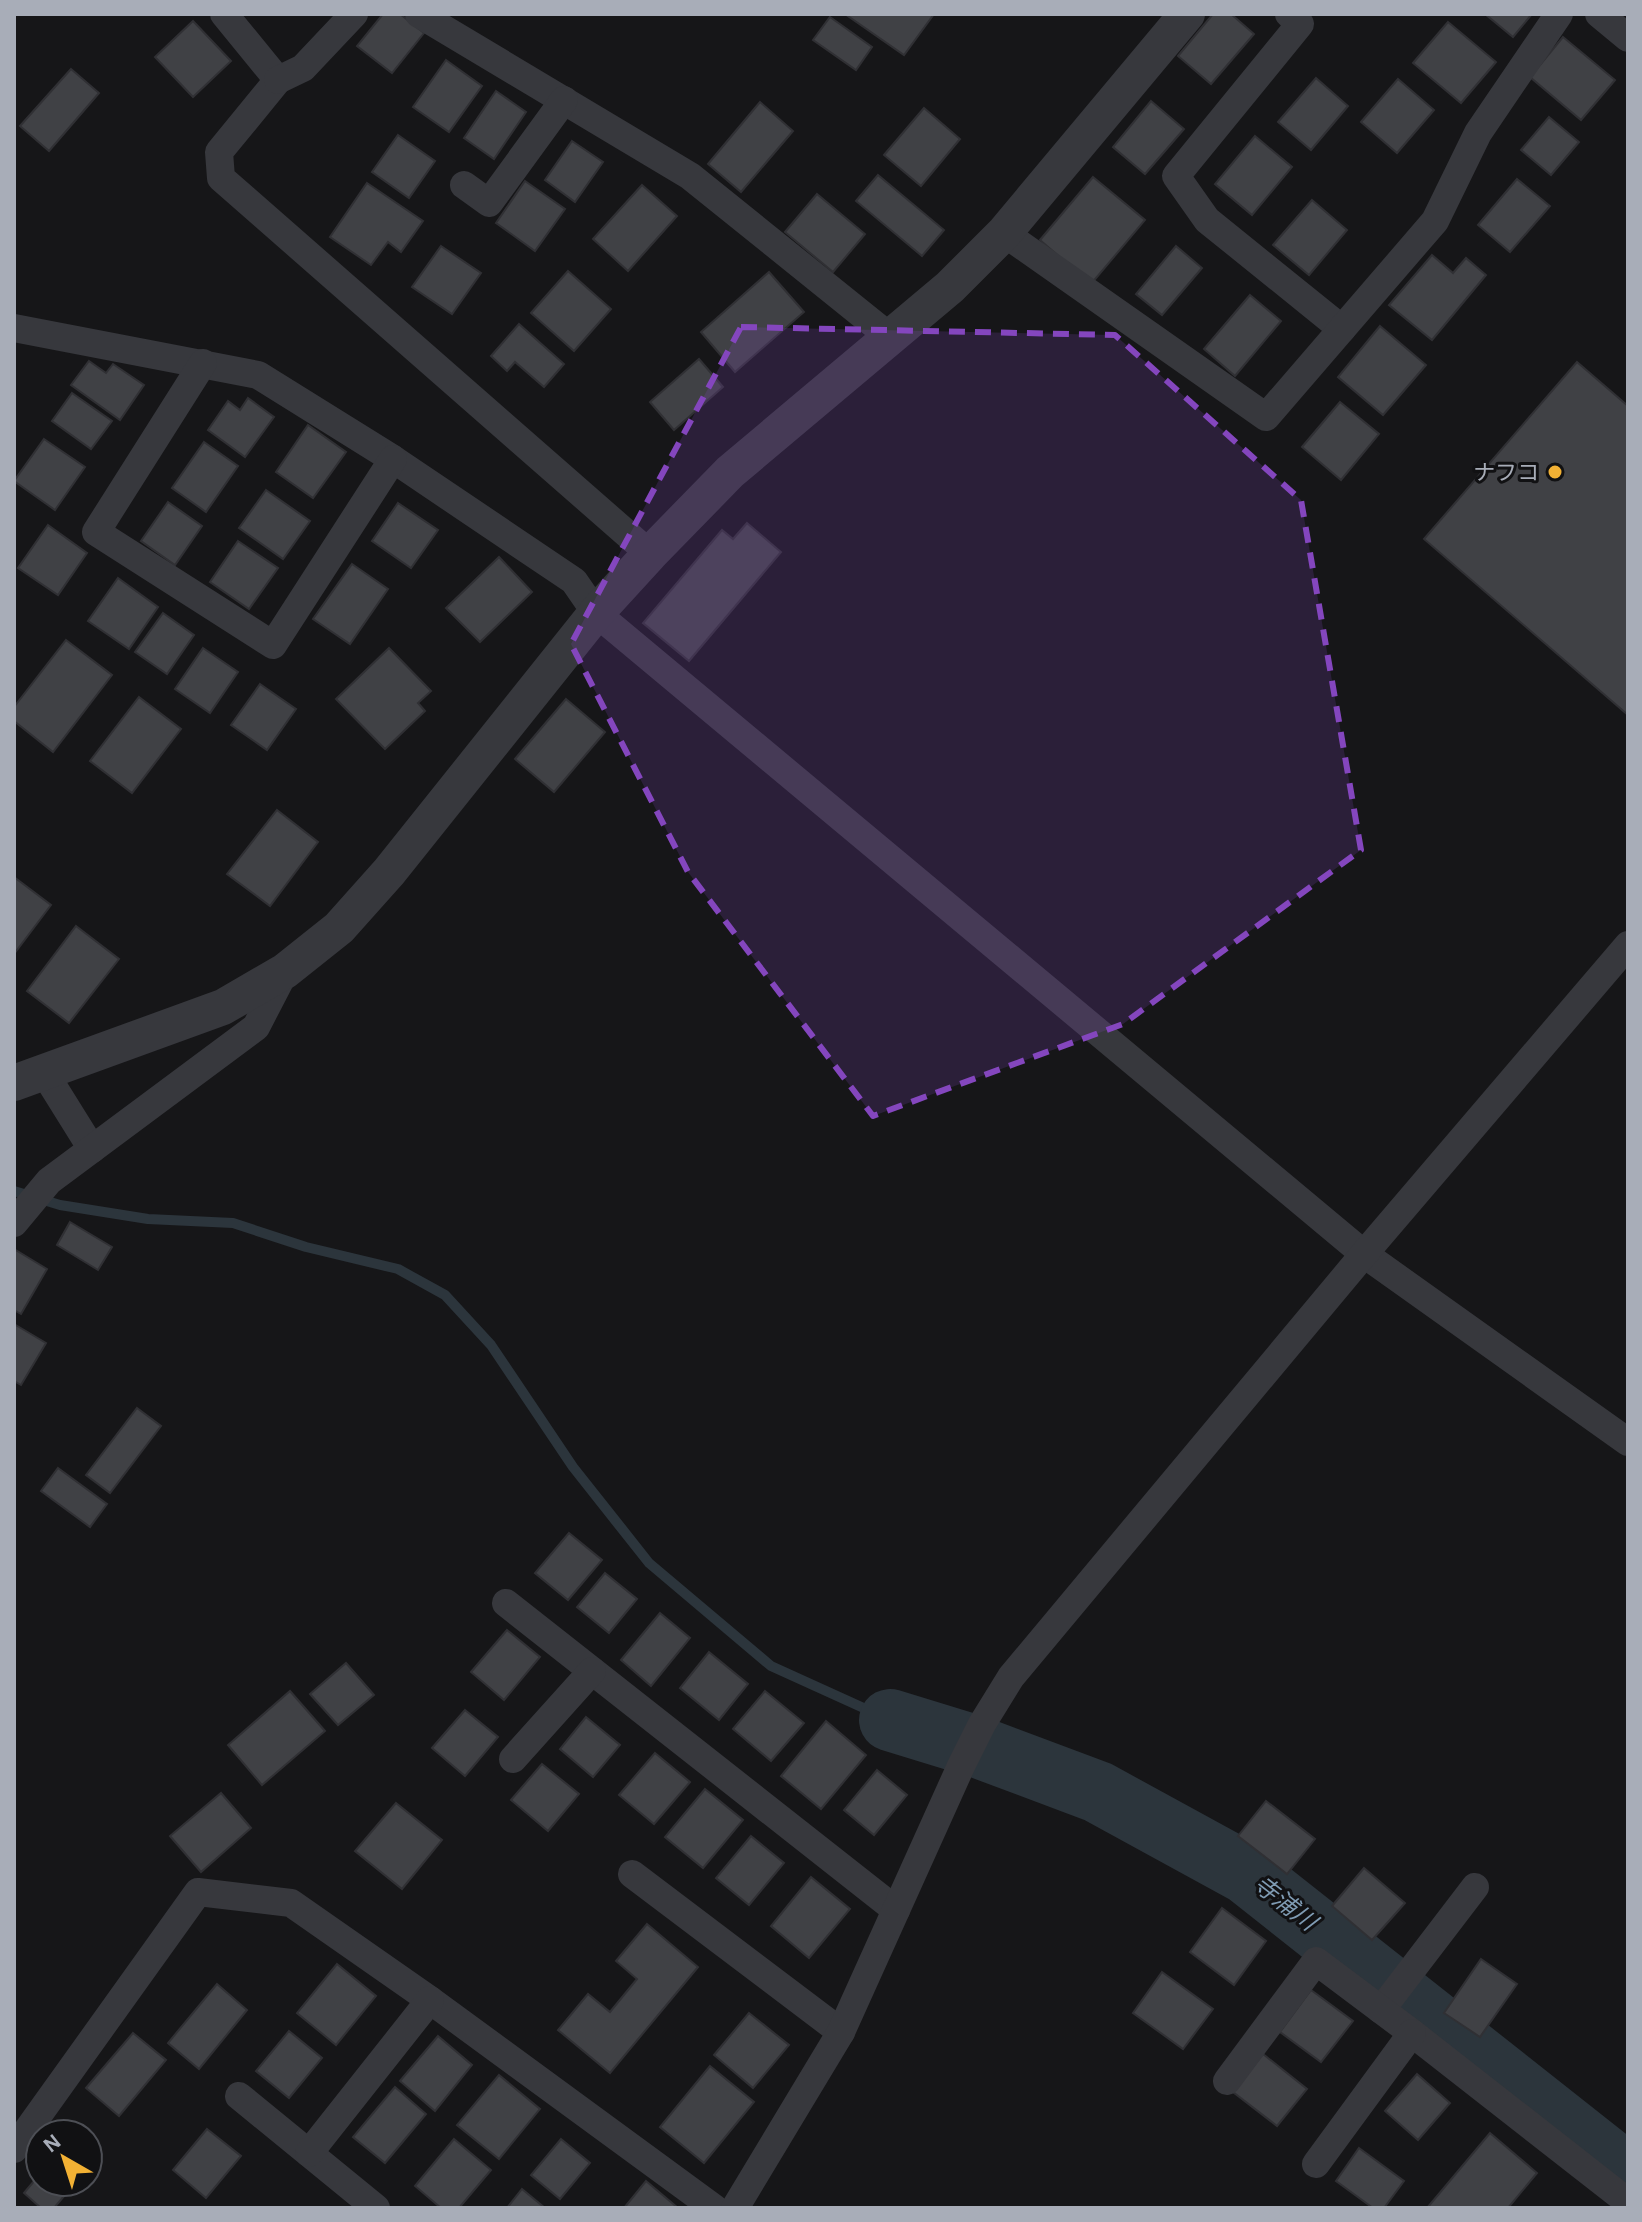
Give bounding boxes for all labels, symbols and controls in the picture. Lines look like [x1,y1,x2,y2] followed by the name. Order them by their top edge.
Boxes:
[1473,462,1539,484] place label: ナフコ
[1546,463,1564,481] marker: ナフコ
[1249,1871,1324,1937] water label: 寺浦川
[24,2118,104,2198] north arrow
[39,2130,65,2157] text: N

